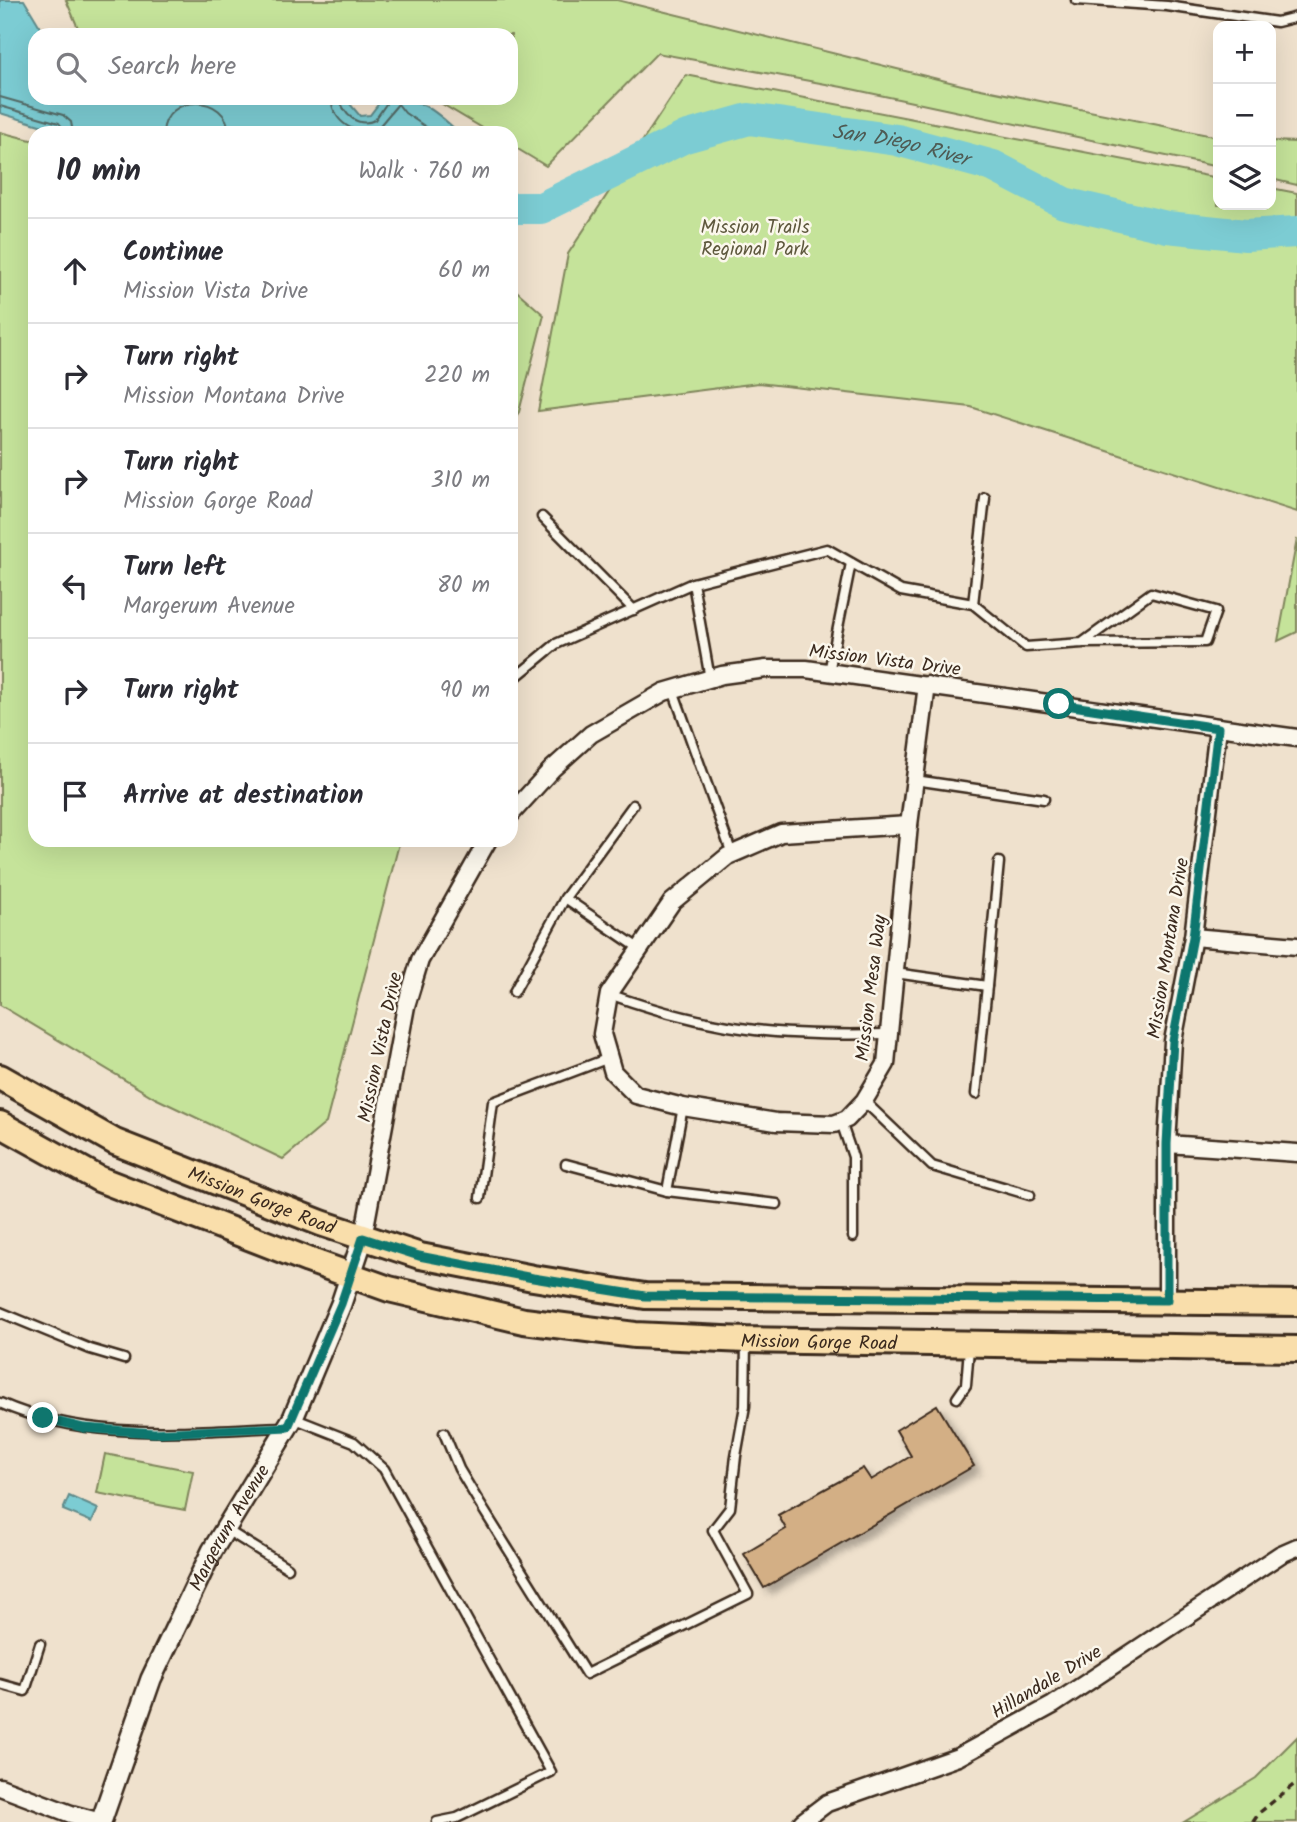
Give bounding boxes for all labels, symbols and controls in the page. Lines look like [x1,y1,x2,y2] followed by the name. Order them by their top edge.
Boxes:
[1213,21,1276,210] map controls
[1213,21,1276,84] button: +
[28,28,518,105] search box
[108,46,236,88] text: Search here
[52,48,90,86] icon: search
[1213,84,1276,147] button: −
[830,116,976,178] water label: San Diego River
[1213,147,1276,210] button: layers
[56,148,141,196] text: 10 min
[358,154,490,190] text: Walk · 760 m
[700,213,810,265] park label: Mission Trails Regional Park
[123,232,224,274] text: Continue
[56,252,94,290] icon: ahead
[438,253,490,289] text: 60 m
[123,274,308,310] text: Mission Vista Drive
[123,337,239,379] text: Turn right
[56,357,94,395] icon: right
[424,358,490,394] text: 220 m
[123,379,344,415] text: Mission Montana Drive
[123,442,239,484] text: Turn right
[56,462,94,500] icon: right
[431,463,490,499] text: 310 m
[123,484,312,520] text: Mission Gorge Road
[123,547,226,589] text: Turn left
[56,567,94,605] icon: left
[437,568,490,604] text: 80 m
[123,589,295,625] text: Margerum Avenue
[807,637,963,685] street label: Mission Vista Drive
[123,670,239,712] text: Turn right
[56,672,94,710] icon: right
[440,673,490,709] text: 90 m
[1043,688,1074,719] route start
[123,775,363,817] text: Arrive at destination
[56,777,94,815] icon: arrive
[1140,855,1198,1041] street label: Mission Montana Drive
[848,912,896,1063] street label: Mission Mesa Way
[350,969,412,1125] street label: Mission Vista Drive
[183,1159,340,1244] street label: Mission Gorge Road
[740,1327,898,1359] street label: Mission Gorge Road
[27,1402,58,1433] route end
[182,1459,279,1596] street label: Margerum Avenue
[986,1638,1108,1728] street label: Hillandale Drive

